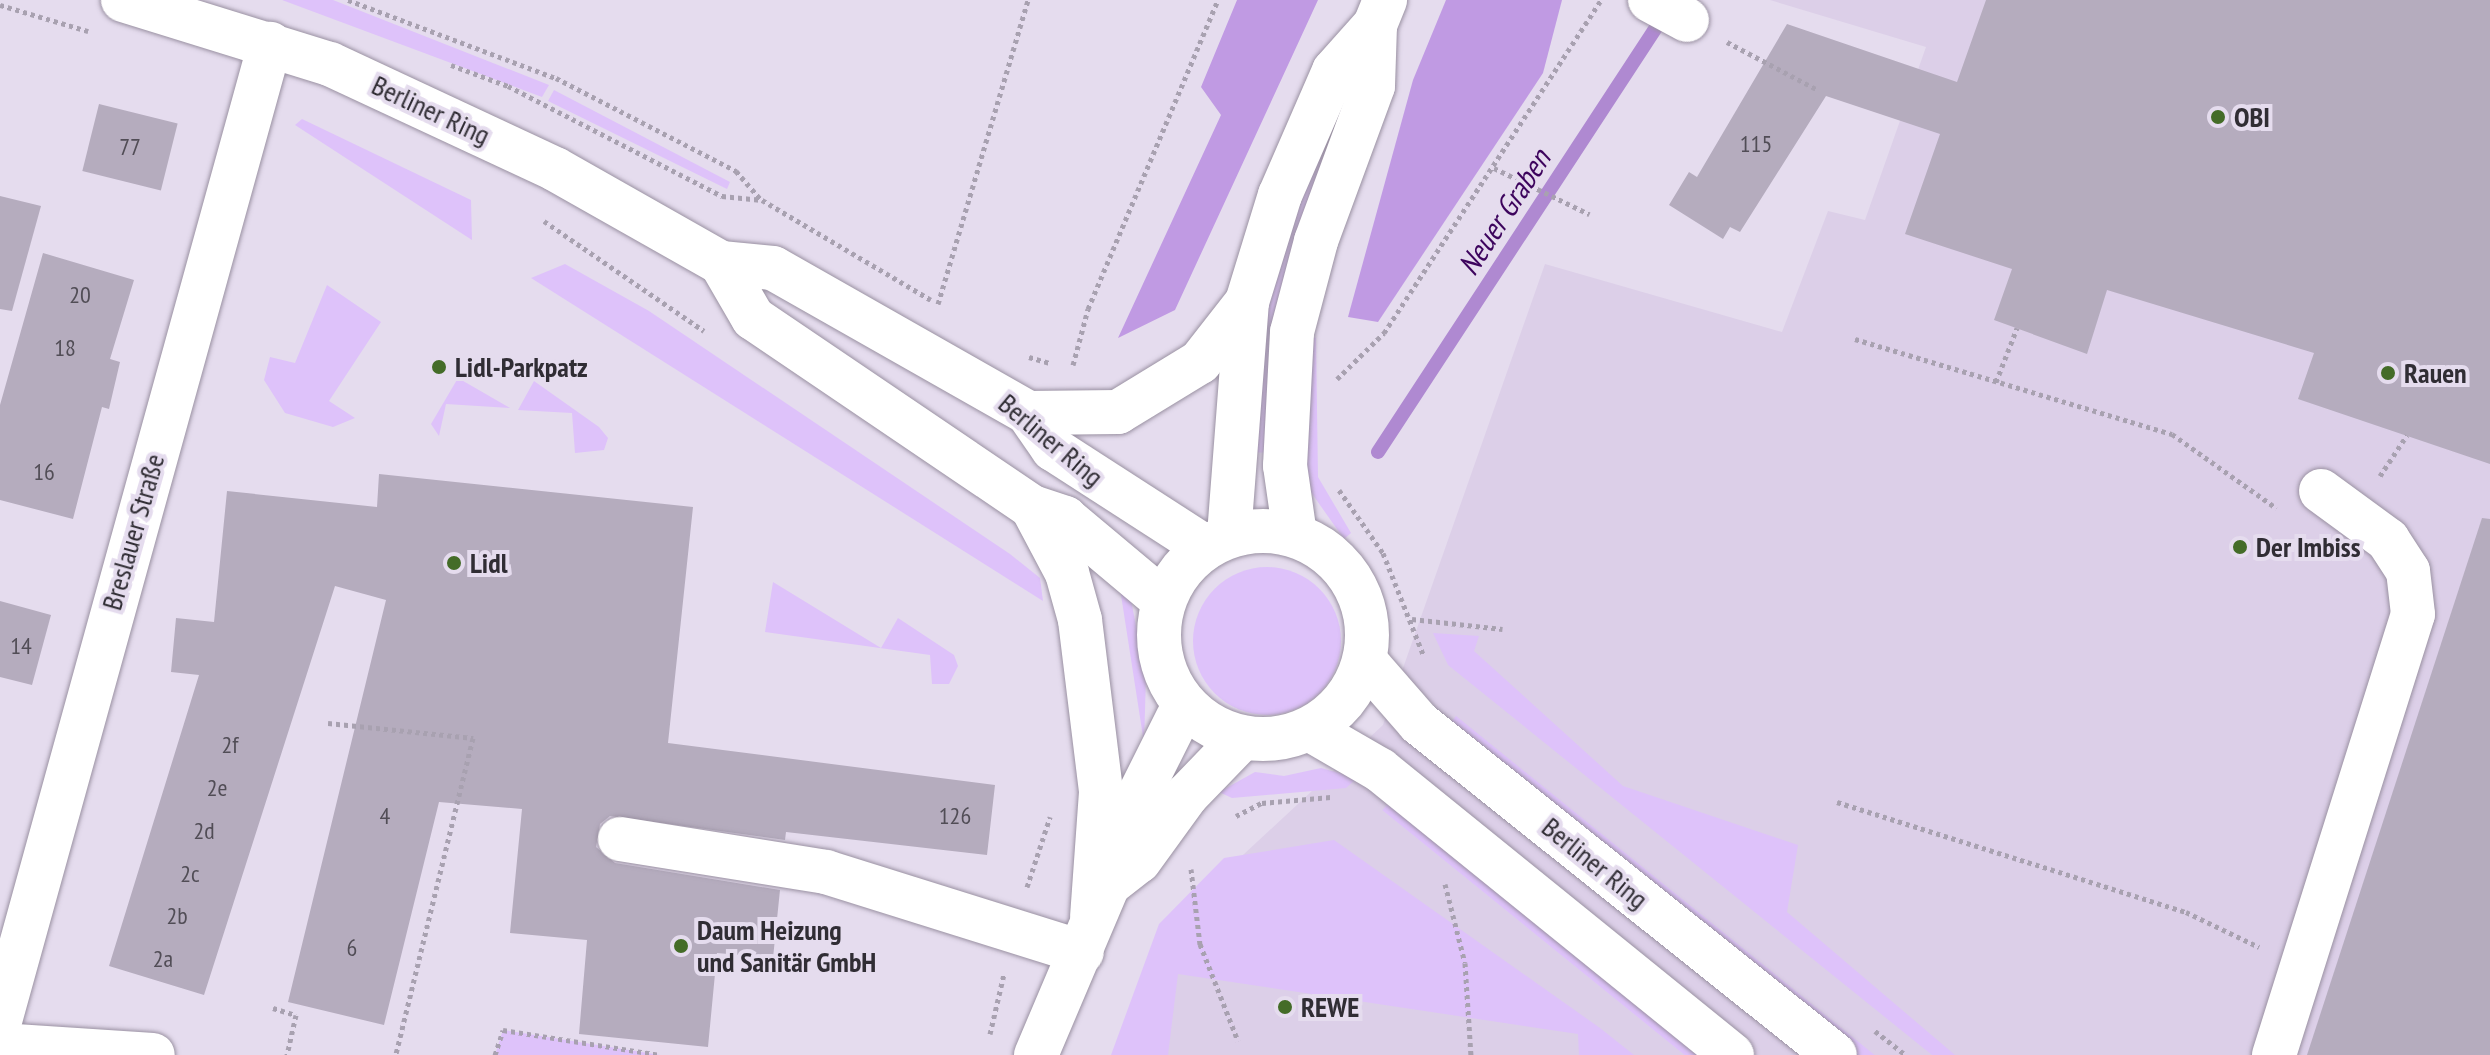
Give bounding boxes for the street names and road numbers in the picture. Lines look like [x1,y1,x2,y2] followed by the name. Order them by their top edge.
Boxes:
[367,68,495,152] street label: Berliner Ring
[992,387,1110,493] street label: Berliner Ring
[95,450,171,614] street label: Breslauer Straße
[1535,810,1655,916] street label: Berliner Ring

